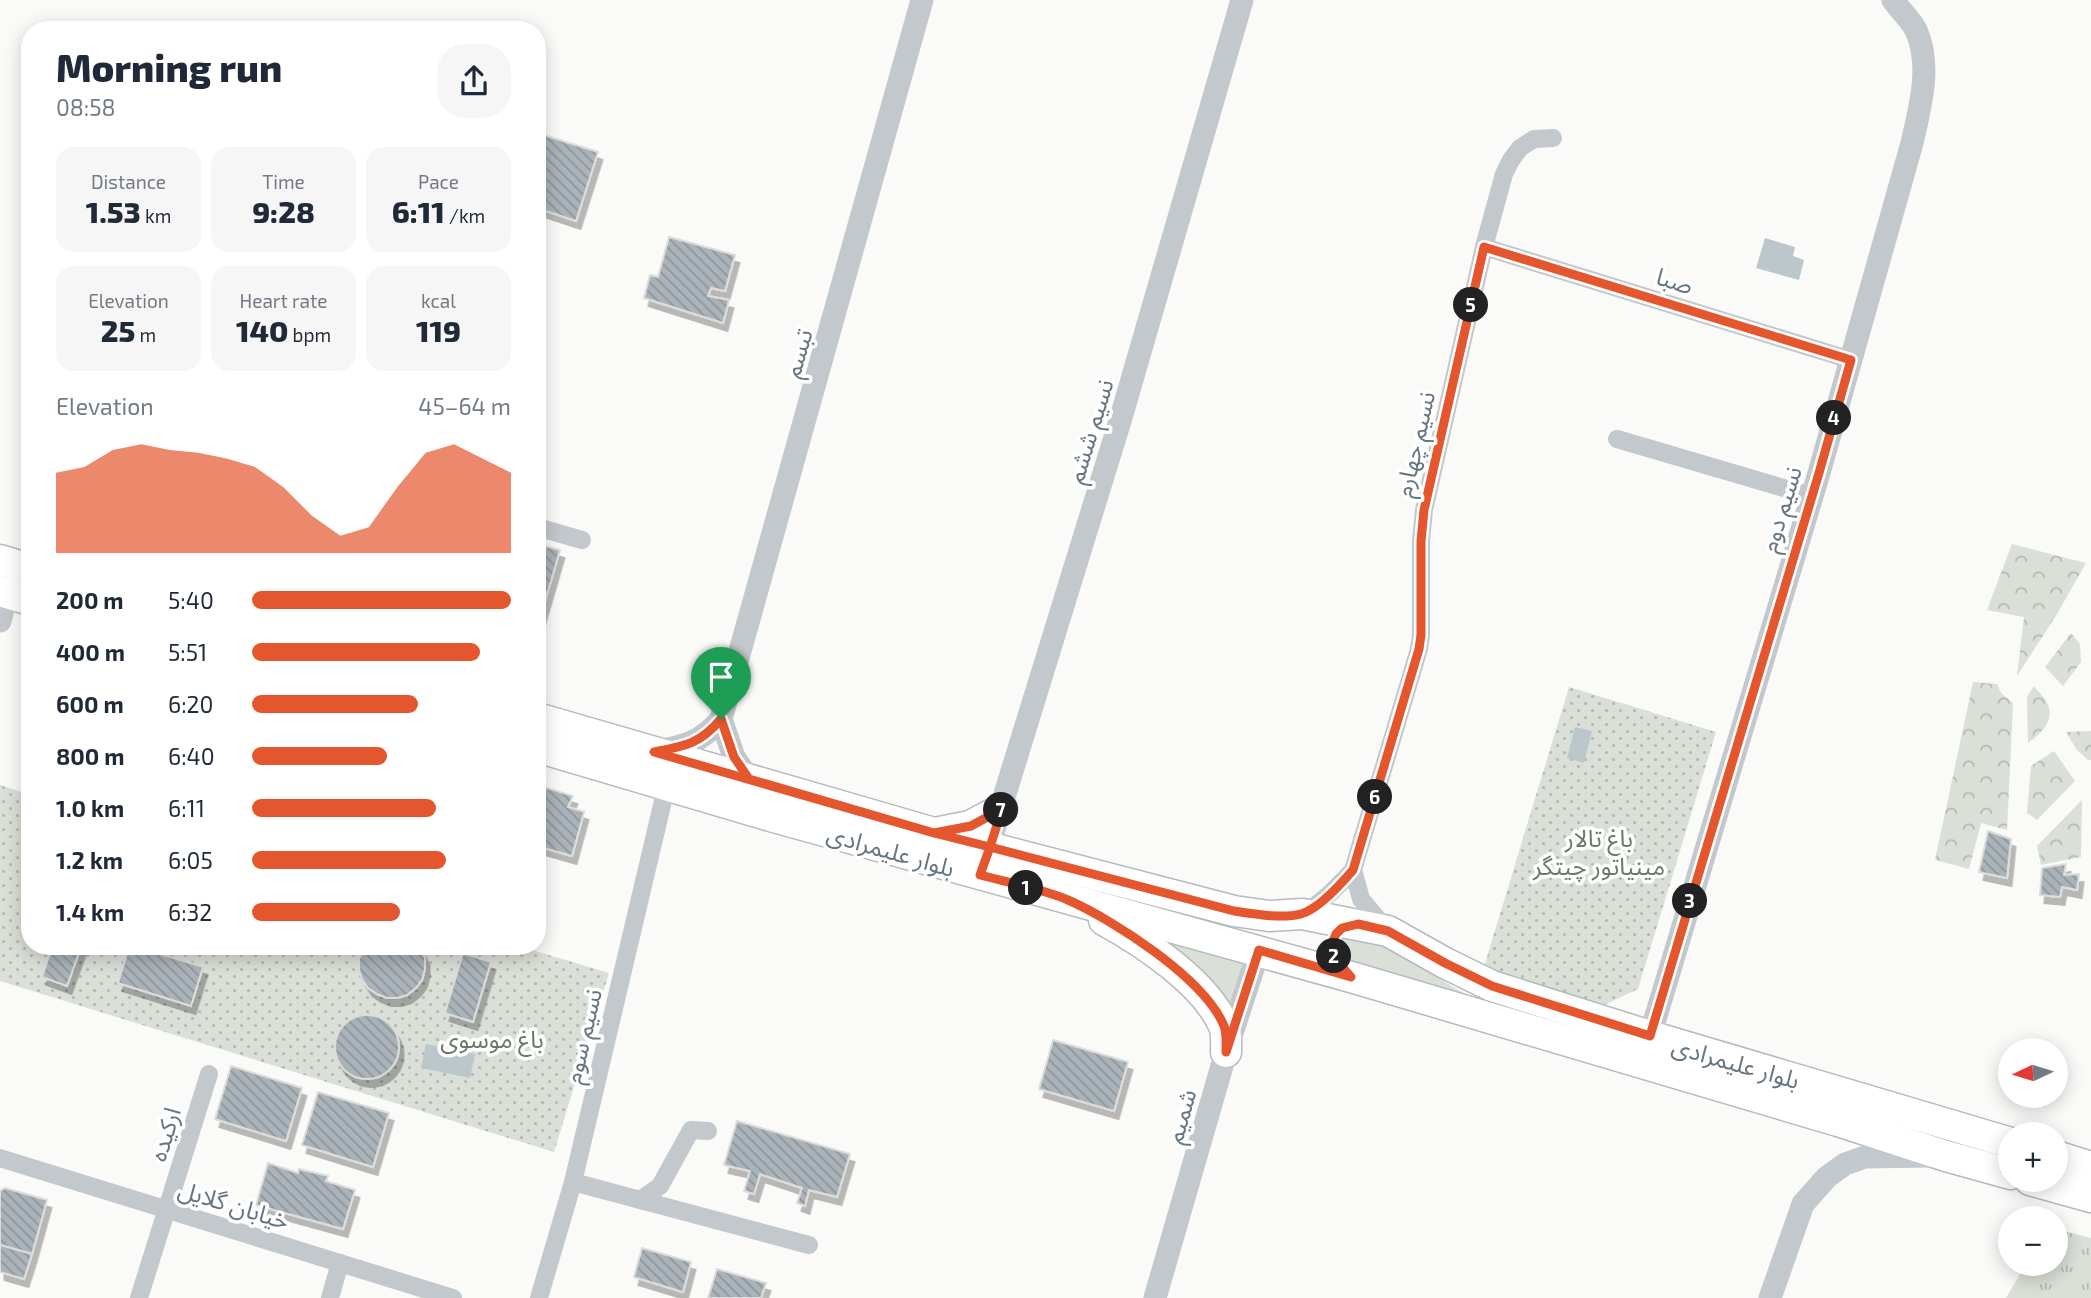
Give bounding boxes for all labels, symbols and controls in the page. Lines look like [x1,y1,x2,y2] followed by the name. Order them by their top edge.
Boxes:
[56,44,282,90] text: Morning run
[437,44,511,118] button: share
[56,93,116,121] text: 08:58
[91,170,166,193] text: Distance
[262,170,305,193] text: Time
[418,170,459,193] text: Pace
[86,193,141,229] text: 1.53
[252,193,315,229] text: 9:28
[392,193,445,229] text: 6:11
[141,204,171,227] text: km
[445,204,485,227] text: /km
[1653,261,1697,299] street label: صبا
[1454,288,1488,322] pin: 5
[88,289,169,312] text: Elevation
[240,289,327,312] text: Heart rate
[421,289,456,312] text: kcal
[1465,293,1476,316] text: 5
[101,312,135,348] text: 25
[236,312,288,348] text: 140
[416,312,461,348] text: 119
[135,323,156,346] text: m
[288,323,331,346] text: bpm
[776,325,822,382] street label: تبسم
[1059,375,1122,488] street label: نسیم ششم
[1388,388,1445,501] street label: نسیم چهارم
[56,392,154,420] text: Elevation
[418,392,511,420] text: 45–64 m
[1816,400,1852,436] pin: 4
[1827,406,1840,429] text: 4
[1753,462,1812,557] street label: نسیم دوم
[56,586,124,614] text: 200 m
[168,586,214,614] text: 5:40
[56,638,125,666] text: 400 m
[168,638,207,666] text: 5:51
[691,647,751,719] pin
[702,658,740,696] icon: arrive
[56,690,124,718] text: 600 m
[168,690,213,718] text: 6:20
[56,742,125,770] text: 800 m
[168,742,215,770] text: 6:40
[1358,780,1392,814] pin: 6
[1369,785,1380,808] text: 6
[984,792,1018,828] pin: 7
[56,794,124,822] text: 1.0 km
[168,794,205,822] text: 6:11
[995,798,1006,821] text: 7
[824,818,958,883] street label: بلوار علیمرادی
[1532,823,1665,882] park label: باغ تالار مینیاتور چیتگر
[56,846,123,874] text: 1.2 km
[168,846,213,874] text: 6:05
[1009,870,1044,906] pin: 1
[1021,876,1030,899] text: 1
[1672,884,1708,918] pin: 3
[1684,889,1695,912] text: 3
[56,898,124,926] text: 1.4 km
[168,898,212,926] text: 6:32
[1316,939,1352,974] pin: 2
[1328,944,1339,967] text: 2
[557,986,612,1087] street label: نسیم سوم
[440,1024,544,1057] park label: باغ موسوی
[1669,1030,1803,1095] street label: بلوار علیمرادی
[1998,1038,2068,1108] north arrow
[1998,1038,2068,1276] map controls
[1158,1086,1205,1148] street label: شمیم
[142,1104,187,1165] street label: ارکیده
[1998,1122,2068,1192] button: +
[175,1173,293,1236] street label: خیابان گلایل
[1998,1206,2068,1276] button: −

